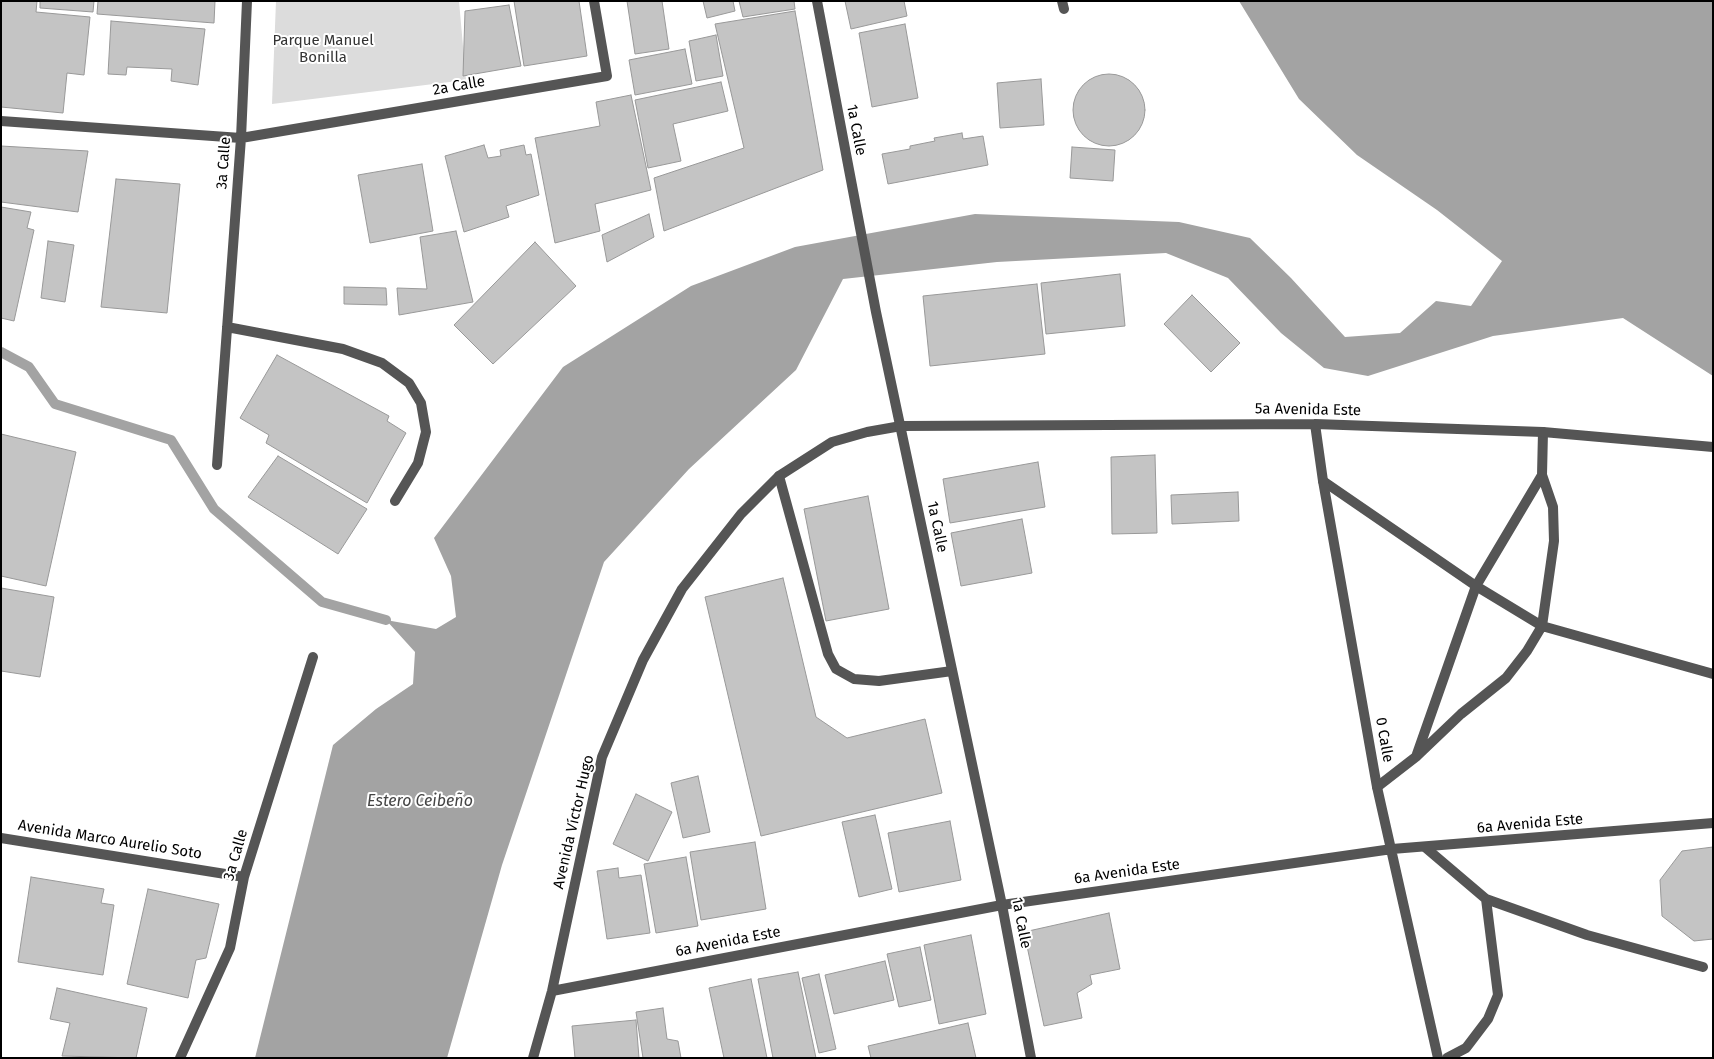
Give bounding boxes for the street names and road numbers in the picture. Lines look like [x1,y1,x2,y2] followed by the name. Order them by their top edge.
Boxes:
[432,73,486,99] street label: 2a Calle
[842,103,870,157] street label: 1a Calle
[213,136,235,190] street label: 3a Calle
[1255,400,1361,420] street label: 5a Avenida Este
[923,500,951,554] street label: 1a Calle
[1371,716,1397,764] street label: 0 Calle
[550,753,598,891] street label: Avenida Víctor Hugo
[1476,810,1584,838] street label: 6a Avenida Este
[17,817,203,863] street label: Avenida Marco Aurelio Soto
[220,827,252,883] street label: 3a Calle
[1073,856,1181,888] street label: 6a Avenida Este
[1007,896,1035,950] street label: 1a Calle
[674,923,782,961] street label: 6a Avenida Este

